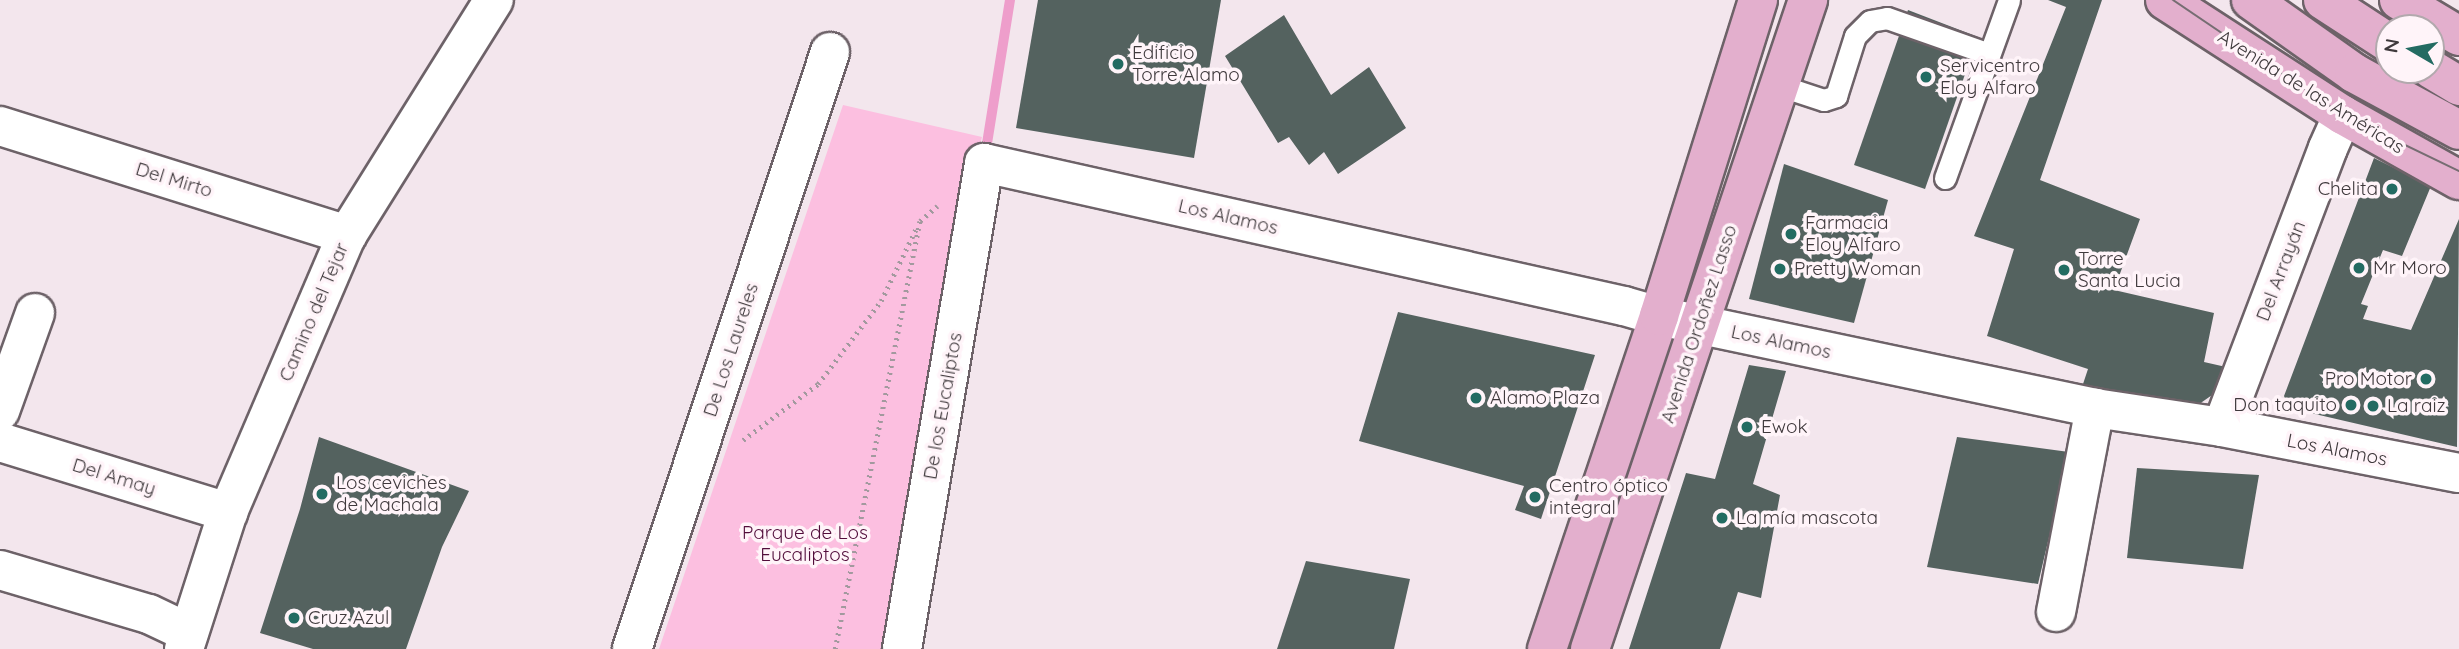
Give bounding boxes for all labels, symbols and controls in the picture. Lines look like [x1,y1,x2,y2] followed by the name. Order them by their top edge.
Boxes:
[2375,14,2445,84] north arrow
[2214,25,2408,159] street label: Avenida de las Américas
[2378,37,2404,55] text: N
[1132,42,1240,86] place label: Edificio Torre Alamo
[1940,55,2040,99] place label: Servicentro Eloy Alfaro
[1110,56,1126,72] marker: Edificio Torre Alamo
[1918,69,1934,85] marker: Servicentro Eloy Alfaro
[133,158,215,202] street label: Del Mirto
[2318,178,2378,200] place label: Chelita
[2384,181,2400,197] marker: Chelita
[1176,194,1280,240] street label: Los Alamos
[1805,212,1901,256] place label: Farmacia Eloy Alfaro
[2251,218,2311,324] street label: Del Arrayán
[1656,222,1742,426] street label: Avenida Ordoñez Lasso
[1783,226,1799,242] marker: Farmacia Eloy Alfaro
[274,239,354,385] street label: Camino del Tejar
[2078,248,2181,292] place label: Torre Santa Lucia
[2373,257,2447,279] place label: Mr Moro
[1794,258,1921,280] place label: Pretty Woman
[2351,260,2367,276] marker: Mr Moro
[1772,261,1788,277] marker: Pretty Woman
[2056,262,2072,278] marker: Torre Santa Lucia
[699,280,763,420] street label: De Los Laureles
[1729,320,1833,364] street label: Los Alamos
[919,331,967,481] street label: De los Eucaliptos
[2325,368,2412,390] place label: Pro Motor
[2418,371,2434,387] marker: Pro Motor
[1490,387,1600,409] place label: Alamo Plaza
[1468,390,1484,406] marker: Alamo Plaza
[2233,394,2337,416] place label: Don taquito
[2387,395,2446,417] place label: La raiz
[2343,397,2359,413] marker: Don taquito
[2365,398,2381,414] marker: La raiz
[1761,416,1808,438] place label: Ewok
[1739,419,1755,435] marker: Ewok
[2285,429,2389,471] street label: Los Alamos
[70,454,158,500] street label: Del Amay
[336,472,447,516] place label: Los ceviches de Machala
[1549,475,1668,519] place label: Centro óptico integral
[314,486,330,502] marker: Los ceviches de Machala
[1527,489,1543,505] marker: Centro óptico integral
[1736,507,1878,529] place label: La mía mascota
[1714,510,1730,526] marker: La mía mascota
[742,522,868,566] park label: Parque de Los Eucaliptos
[308,607,389,629] place label: Cruz Azul
[286,610,302,626] marker: Cruz Azul

